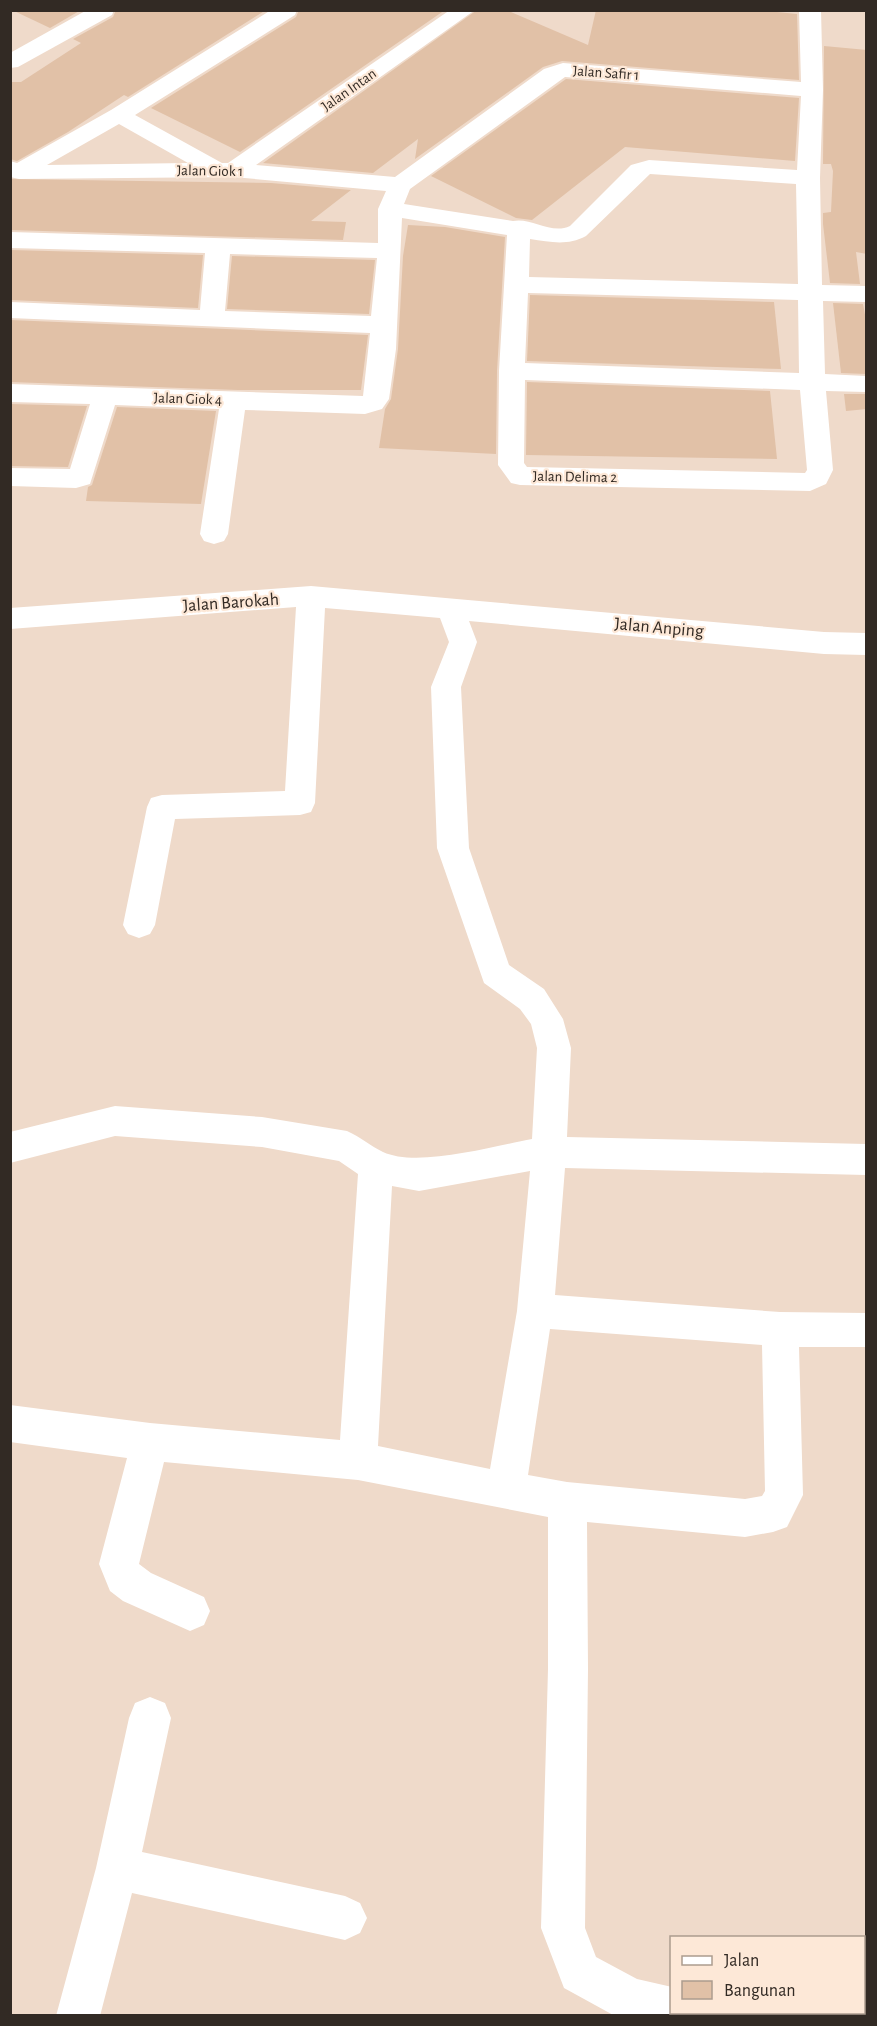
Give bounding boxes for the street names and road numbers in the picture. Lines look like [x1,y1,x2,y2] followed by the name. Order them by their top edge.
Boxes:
[572,63,640,83] street label: Jalan Safir 1
[319,66,379,114] street label: Jalan Intan
[177,163,243,179] street label: Jalan Giok 1
[154,390,222,408] street label: Jalan Giok 4
[533,469,617,485] street label: Jalan Delima 2
[182,591,280,615] street label: Jalan Barokah
[614,615,705,641] street label: Jalan Anping

